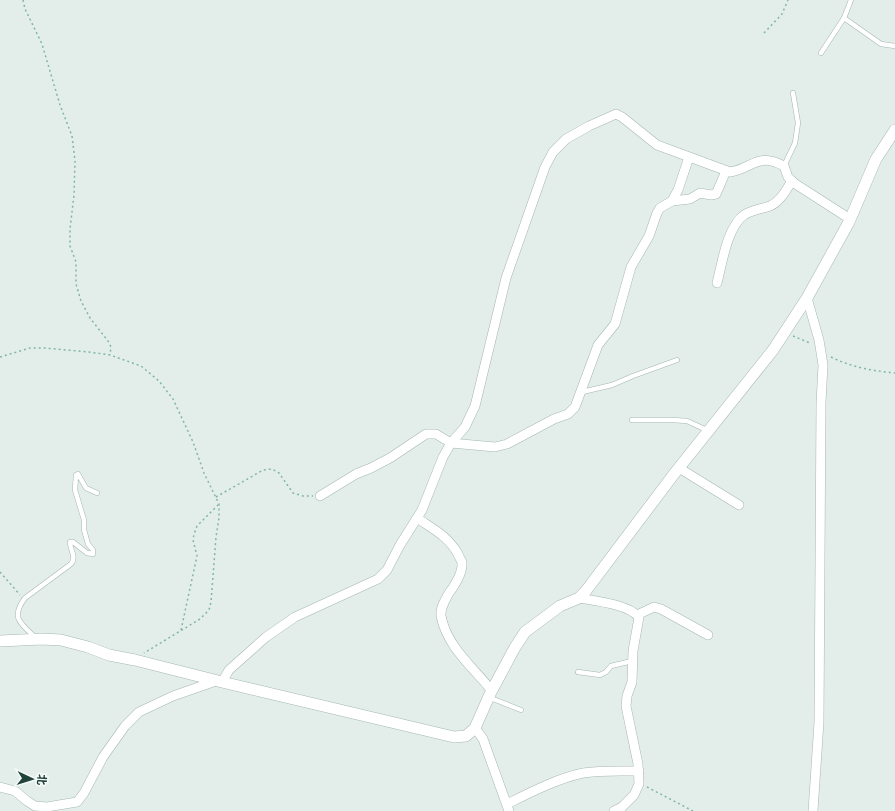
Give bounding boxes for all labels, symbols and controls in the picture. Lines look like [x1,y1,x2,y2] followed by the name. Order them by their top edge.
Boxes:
[12,759,52,799] north arrow
[35,774,49,786] text: 北

